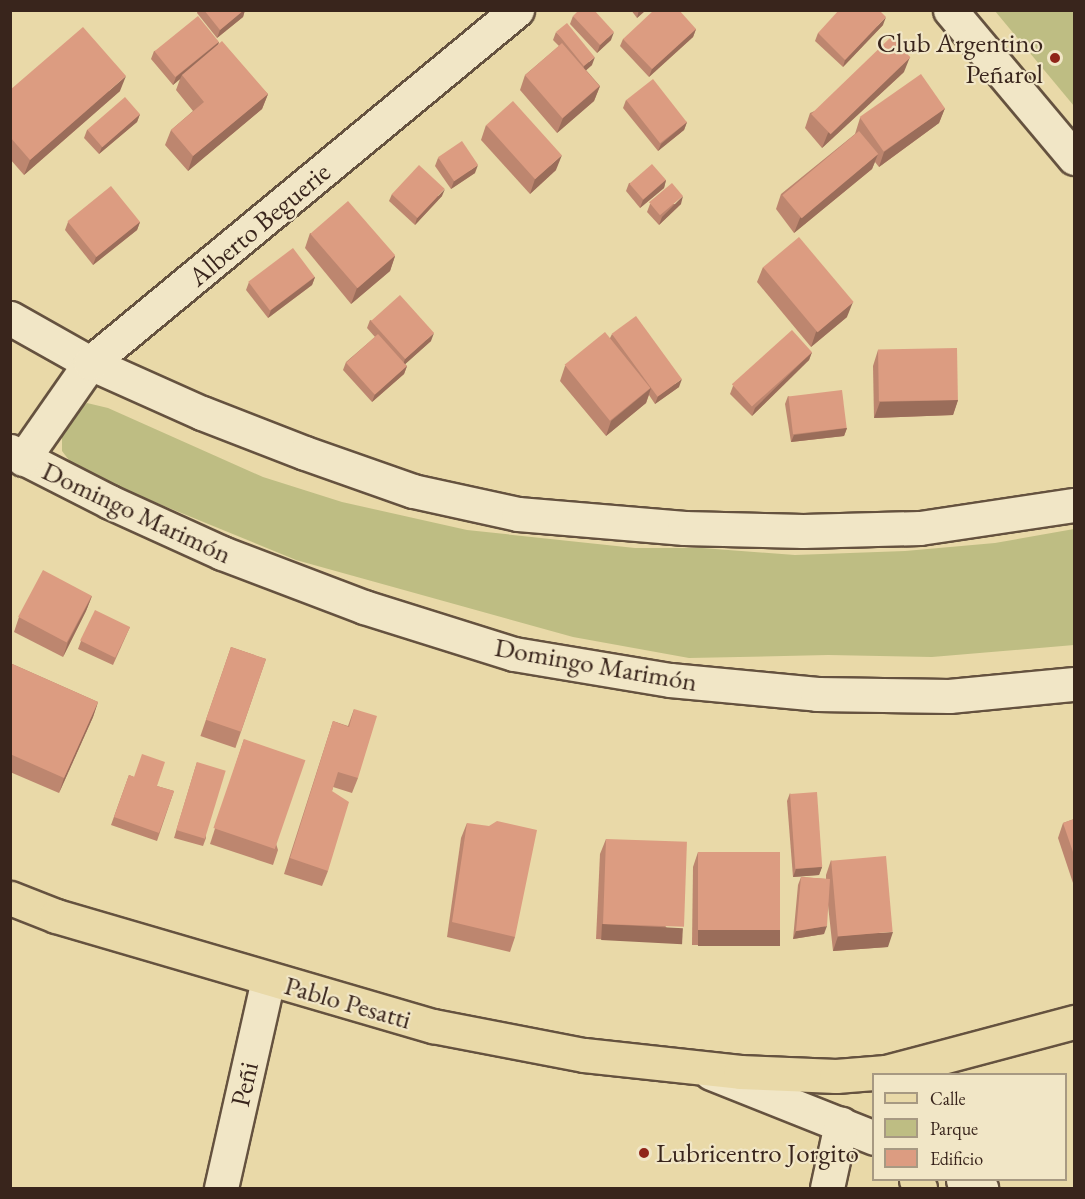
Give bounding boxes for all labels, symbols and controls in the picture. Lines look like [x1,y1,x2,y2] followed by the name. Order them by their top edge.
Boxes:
[877,26,1043,89] place label: Club Argentino Peñarol
[1048,51,1062,65] marker: Club Argentino Peñarol
[182,155,336,293] street label: Alberto Beguerie
[37,454,237,570] street label: Domingo Marimón
[492,630,700,698] street label: Domingo Marimón
[281,968,415,1036] street label: Pablo Pesatti
[223,1058,265,1110] street label: Peñi
[872,1073,1067,1181] legend
[930,1087,966,1110] text: Calle
[930,1117,978,1140] text: Parque
[656,1137,859,1169] place label: Lubricentro Jorgito
[637,1146,651,1160] marker: Lubricentro Jorgito
[930,1147,983,1170] text: Edificio

